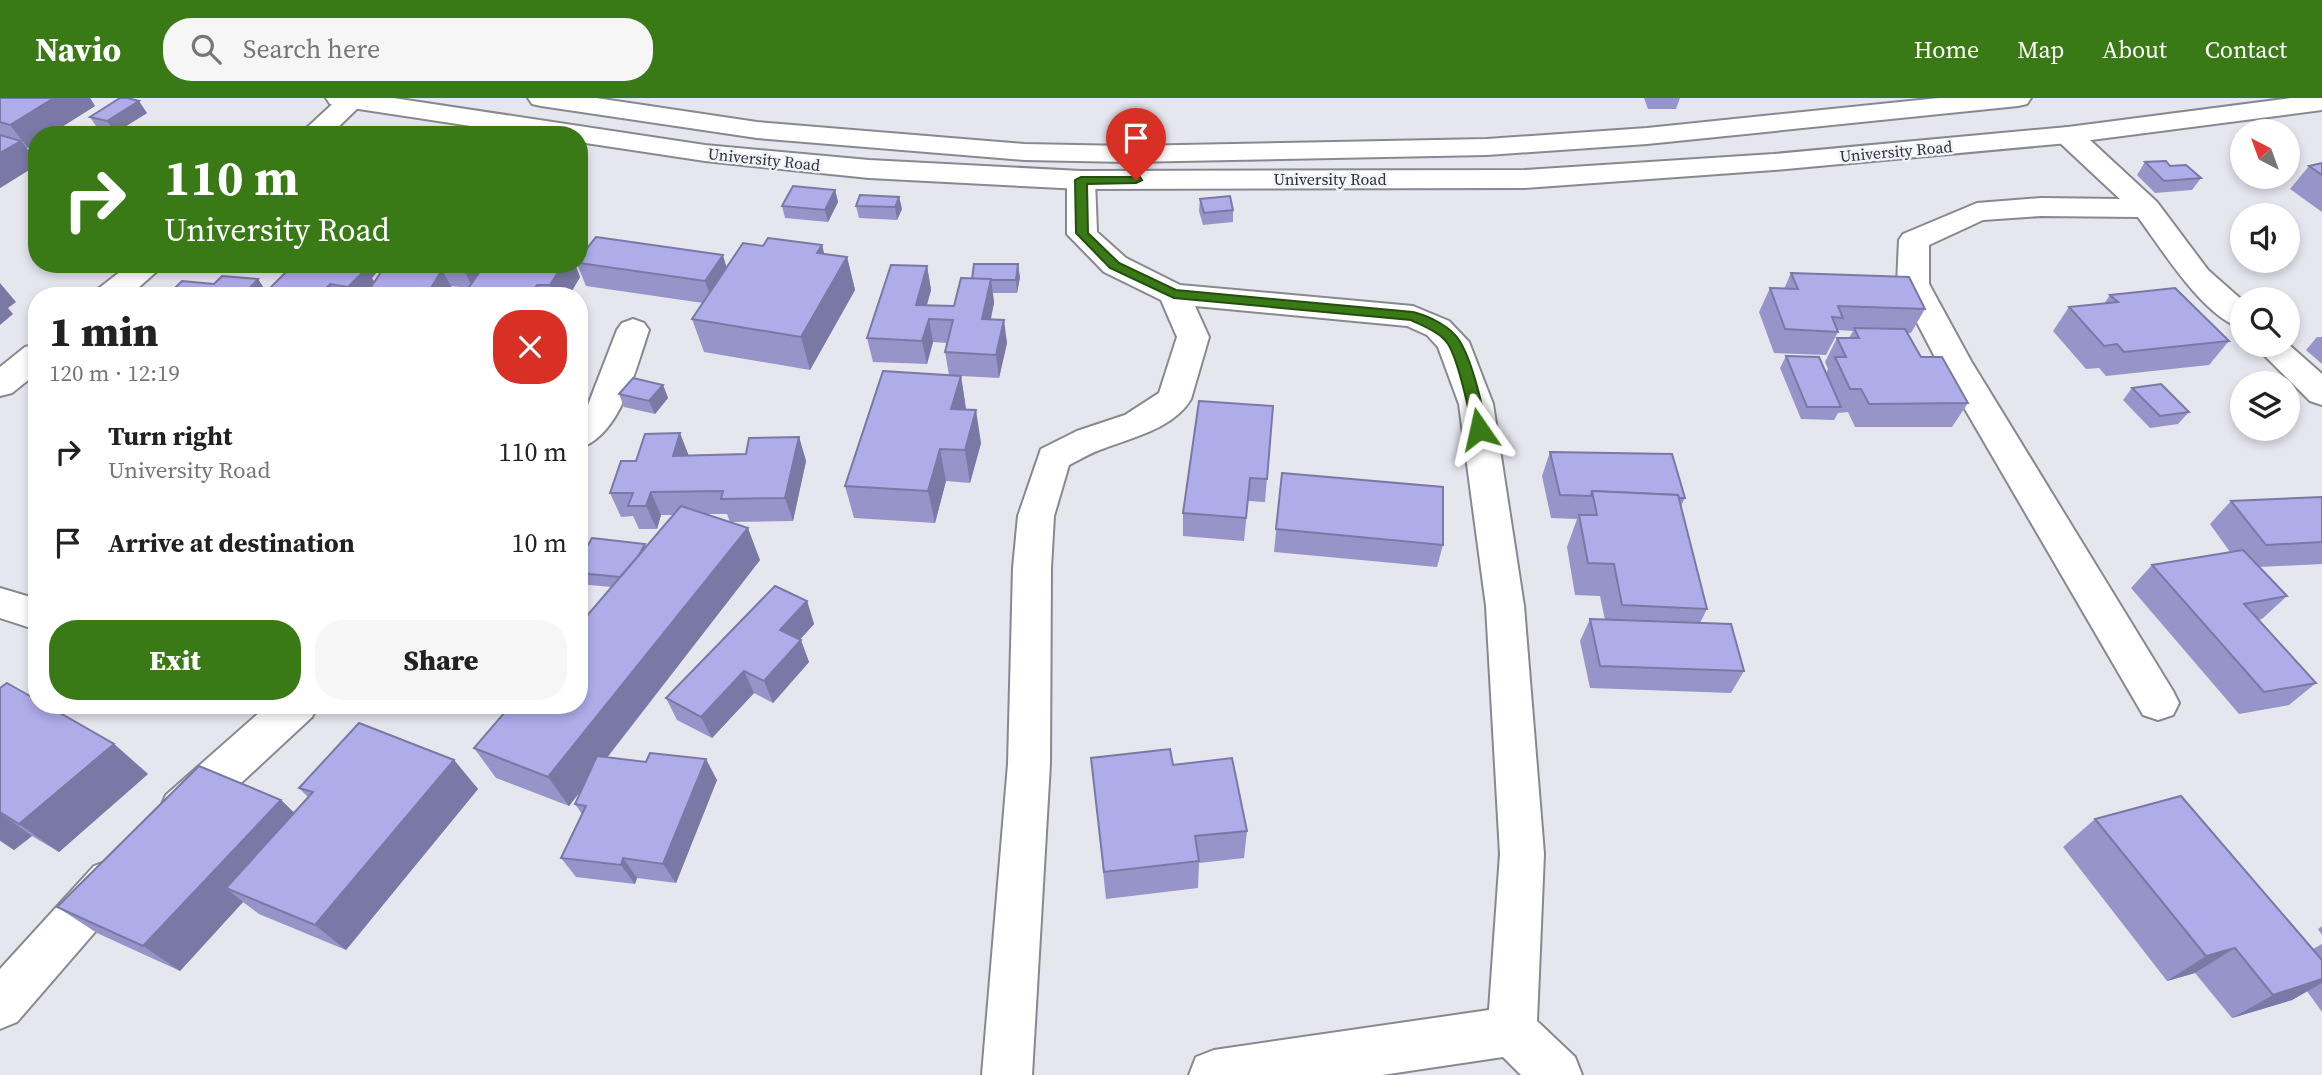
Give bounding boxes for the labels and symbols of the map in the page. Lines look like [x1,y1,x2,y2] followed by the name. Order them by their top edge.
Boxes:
[1106,108,1166,180] pin
[2230,119,2300,189] north arrow
[1839,135,1953,167] street label: University Road
[707,142,821,176] street label: University Road
[1274,168,1387,190] street label: University Road
[1442,392,1516,466] position arrow

